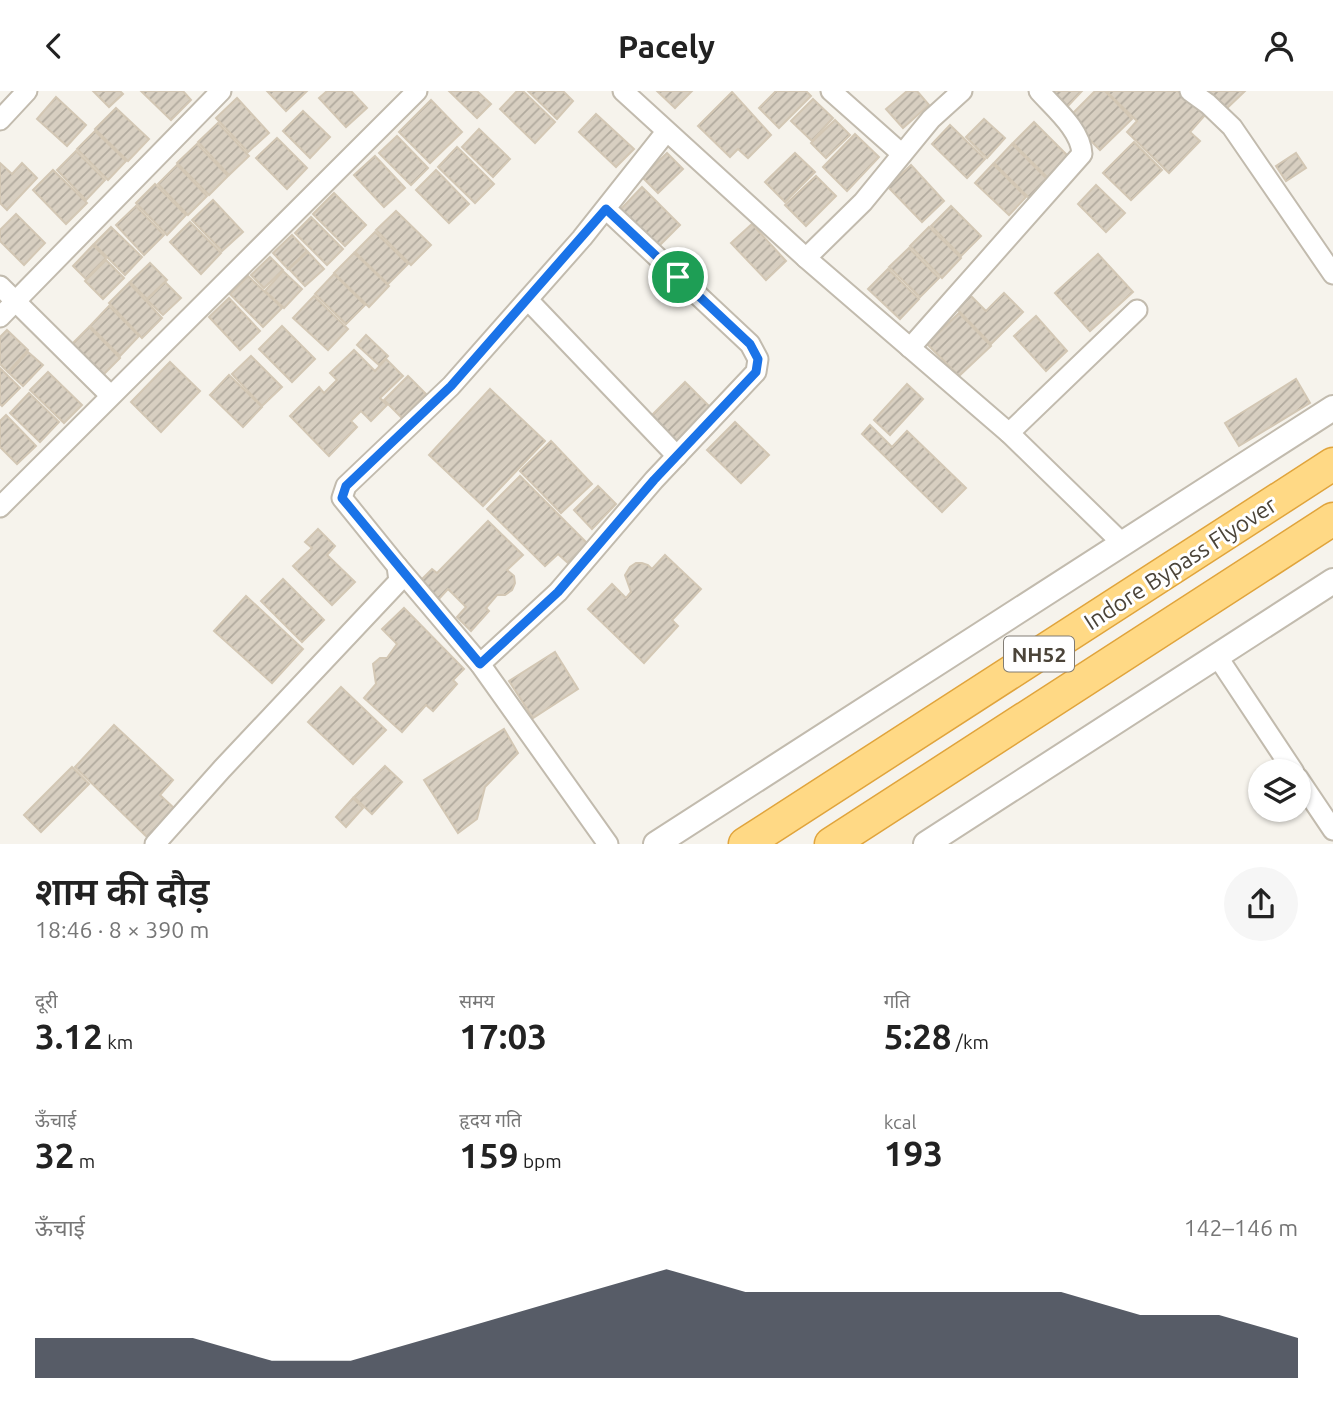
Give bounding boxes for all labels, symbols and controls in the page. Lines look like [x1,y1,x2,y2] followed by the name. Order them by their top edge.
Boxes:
[35,27,73,65] icon: back
[1260,27,1298,65] icon: person
[618,28,715,64] text: Pacely
[648,247,708,307] pin
[659,258,697,296] icon: arrive
[1079,491,1281,634] street label: Indore Bypass Flyover
[1004,637,1074,671] road number: NH52
[1248,759,1311,822] map controls
[1248,759,1311,822] button: layers
[1224,867,1298,941] button: share
[35,870,209,912] text: शाम की दौड़
[35,917,209,942] text: 18:46 · 8 × 390 m
[35,990,58,1012] text: दूरी
[459,990,495,1012] text: समय
[884,990,910,1012] text: गति
[35,1016,103,1056] text: 3.12
[459,1016,547,1056] text: 17:03
[884,1016,952,1056] text: 5:28
[103,1031,133,1053] text: km
[952,1031,989,1053] text: /km
[35,1109,76,1131] text: ऊँचाई
[459,1109,522,1131] text: हृदय गति
[884,1111,916,1133] text: kcal
[884,1133,943,1173] text: 193
[35,1135,74,1175] text: 32
[459,1135,519,1175] text: 159
[74,1150,95,1172] text: m
[519,1150,562,1172] text: bpm
[35,1215,85,1240] text: ऊँचाई
[1184,1215,1298,1240] text: 142–146 m

